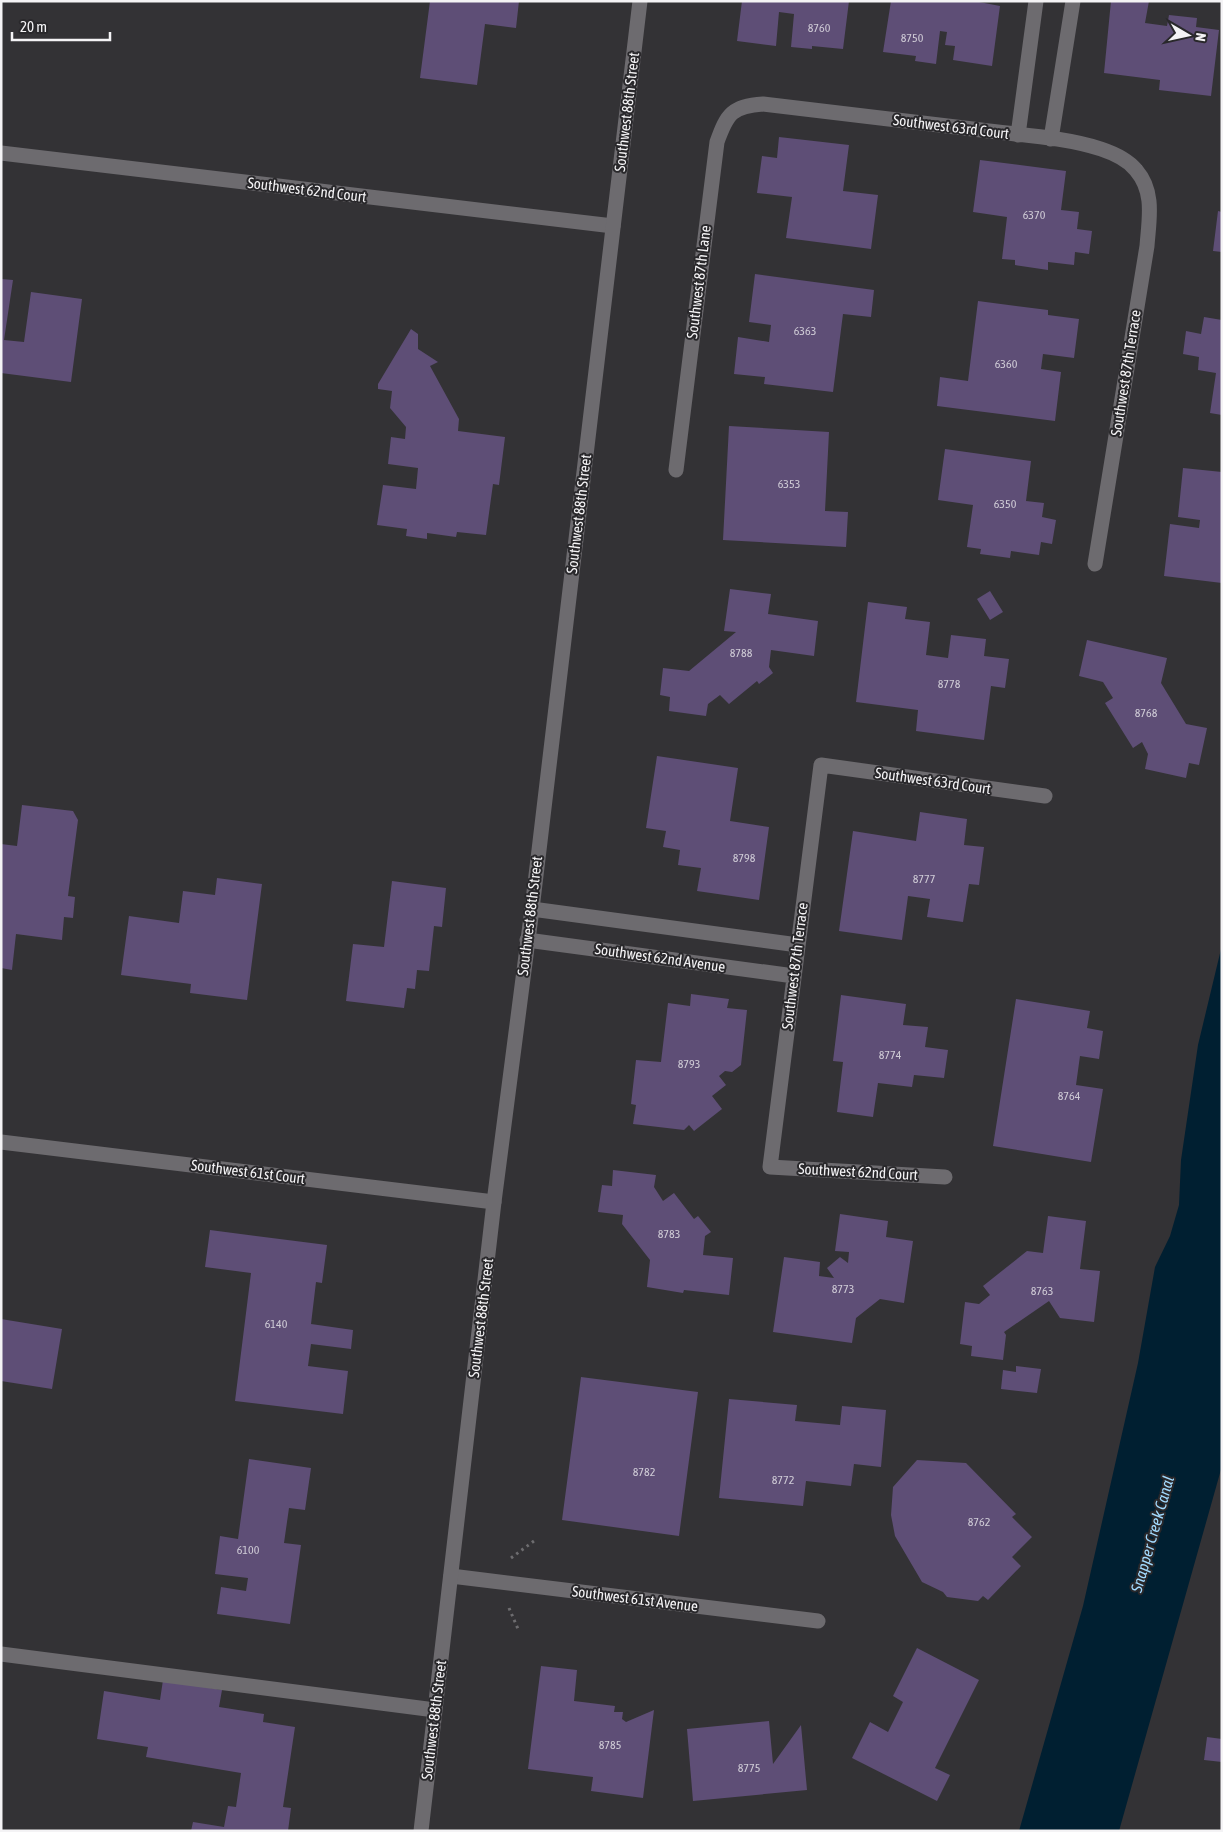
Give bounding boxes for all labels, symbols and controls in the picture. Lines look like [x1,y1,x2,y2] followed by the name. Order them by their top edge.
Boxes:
[12,10,110,42] scale bar
[1163,10,1213,60] north arrow
[20,18,47,35] text: 20 m
[808,21,831,35] house number: 8760
[901,31,924,45] house number: 8750
[1192,32,1209,42] text: N
[611,51,642,173] street label: Southwest 88th Street
[892,111,1010,142] street label: Southwest 63rd Court
[247,174,367,205] street label: Southwest 62nd Court
[1023,208,1046,222] house number: 6370
[683,224,714,340] street label: Southwest 87th Lane
[1107,308,1144,437] street label: Southwest 87th Terrace
[794,324,816,338] house number: 6363
[995,357,1018,371] house number: 6360
[563,453,594,575] street label: Southwest 88th Street
[778,477,800,491] house number: 6353
[994,497,1017,511] house number: 6350
[730,646,753,660] house number: 8788
[938,677,961,691] house number: 8778
[1135,706,1158,720] house number: 8768
[874,764,992,797] street label: Southwest 63rd Court
[733,851,756,865] house number: 8798
[514,855,545,977] street label: Southwest 88th Street
[913,872,936,886] house number: 8777
[778,901,811,1030] street label: Southwest 87th Terrace
[594,940,727,975] street label: Southwest 62nd Avenue
[879,1048,902,1062] house number: 8774
[678,1057,700,1071] house number: 8793
[1058,1089,1081,1103] house number: 8764
[190,1156,306,1187] street label: Southwest 61st Court
[798,1160,918,1183] street label: Southwest 62nd Court
[658,1227,680,1241] house number: 8783
[465,1257,496,1379] street label: Southwest 88th Street
[832,1282,854,1296] house number: 8773
[1031,1284,1053,1298] house number: 8763
[265,1317,288,1331] house number: 6140
[633,1465,655,1479] house number: 8782
[772,1473,794,1487] house number: 8772
[1127,1474,1178,1596] water label: Snapper Creek Canal
[968,1515,990,1529] house number: 8762
[237,1543,260,1557] house number: 6100
[571,1582,699,1615] street label: Southwest 61st Avenue
[418,1659,449,1781] street label: Southwest 88th Street
[599,1738,621,1752] house number: 8785
[738,1761,760,1775] house number: 8775

